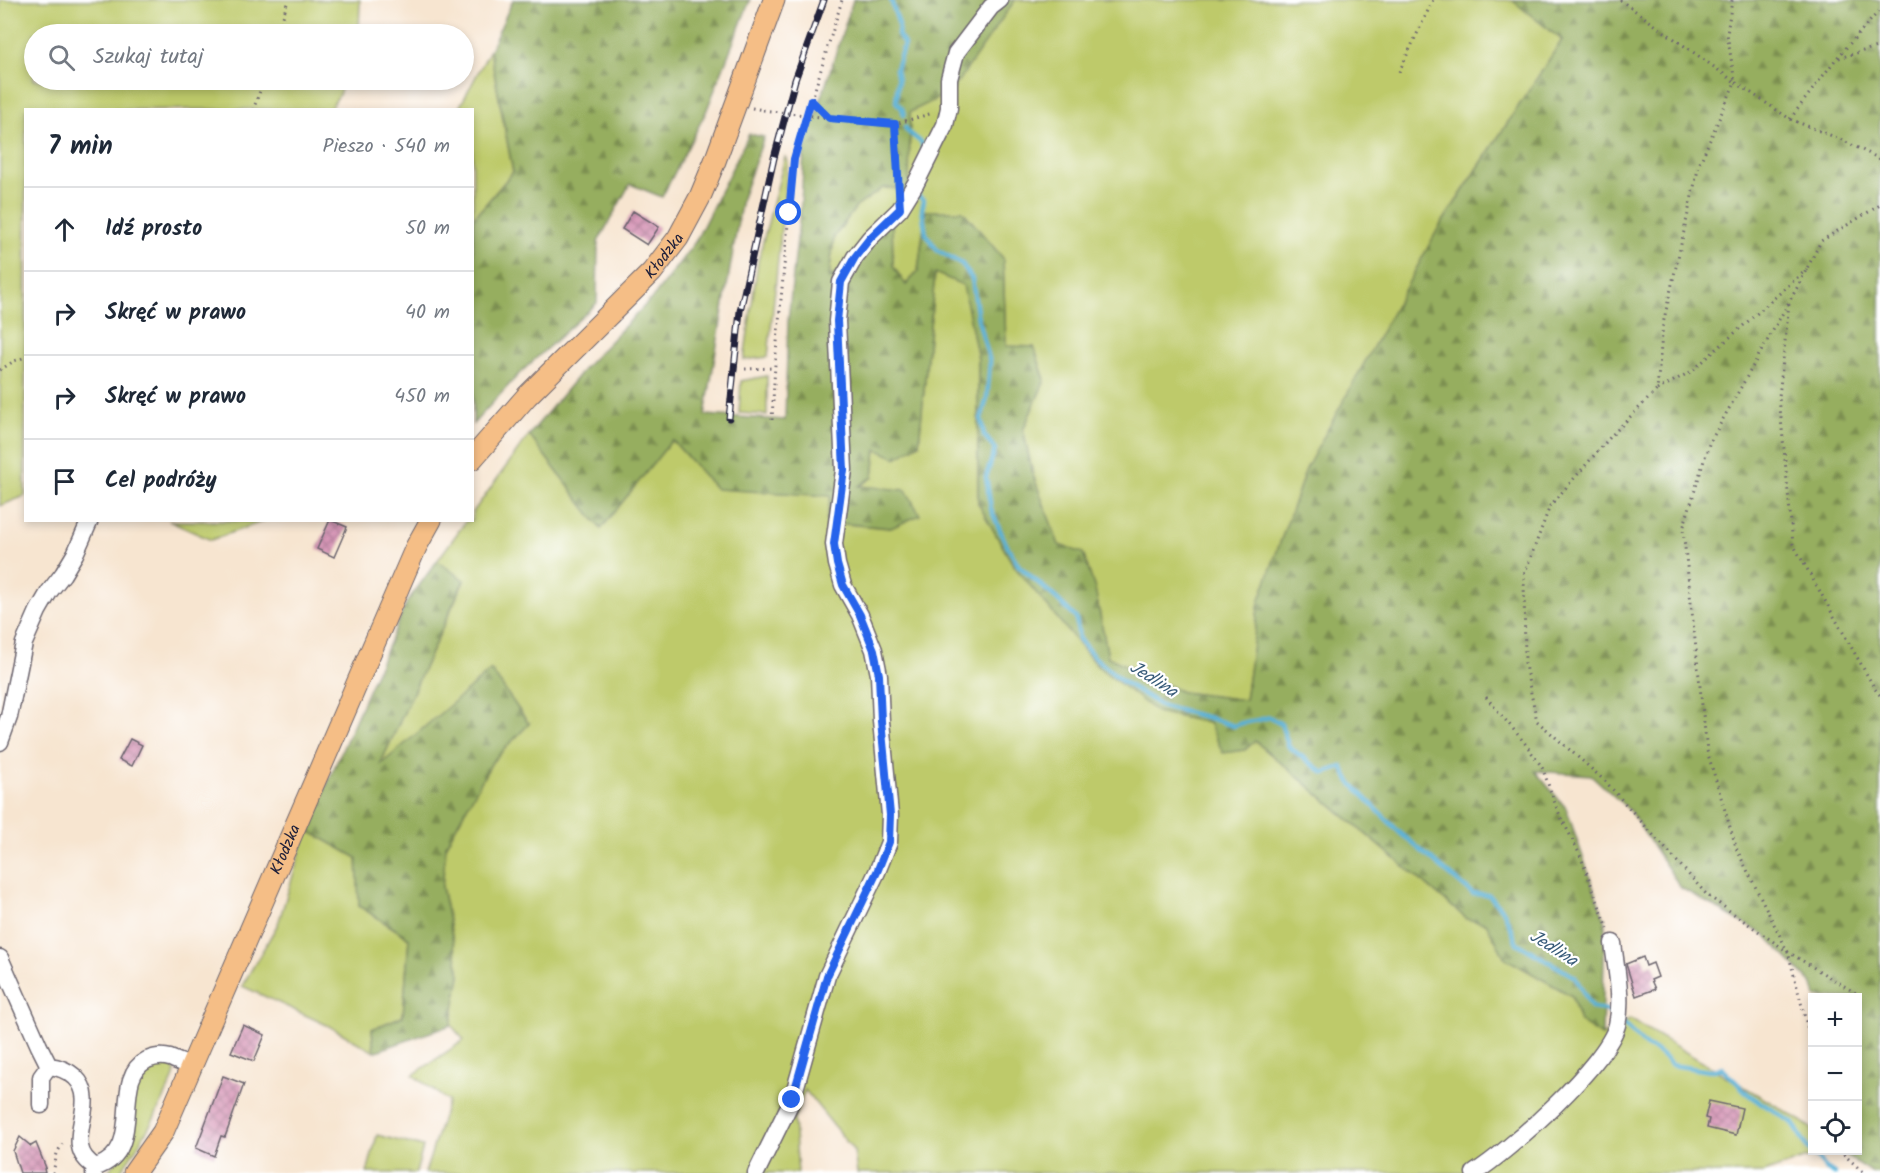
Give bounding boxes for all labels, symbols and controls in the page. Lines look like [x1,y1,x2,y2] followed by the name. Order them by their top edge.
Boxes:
[24,24,474,90] search box
[93,40,204,75] text: Szukaj tutaj
[45,41,78,74] icon: search
[48,126,113,168] text: 7 min
[323,131,450,163] text: Pieszo · 540 m
[775,199,801,225] route start
[105,212,202,247] text: Idź prosto
[48,213,81,246] icon: ahead
[405,213,450,245] text: 50 m
[639,229,691,285] street label: Kłodzka
[105,296,246,331] text: Skręć w prawo
[48,297,81,330] icon: right
[405,297,450,329] text: 40 m
[105,380,246,415] text: Skręć w prawo
[48,381,81,414] icon: right
[394,381,450,413] text: 450 m
[105,464,217,499] text: Cel podróży
[48,465,81,498] icon: arrive
[1123,654,1184,707] water label: Jedlina
[263,820,307,879] street label: Kłodzka
[1523,923,1584,976] water label: Jedlina
[1808,993,1862,1155] map controls
[1808,993,1862,1047] button: +
[1808,1047,1862,1101] button: −
[778,1086,804,1112] route end
[1808,1101,1862,1155] button: locate

